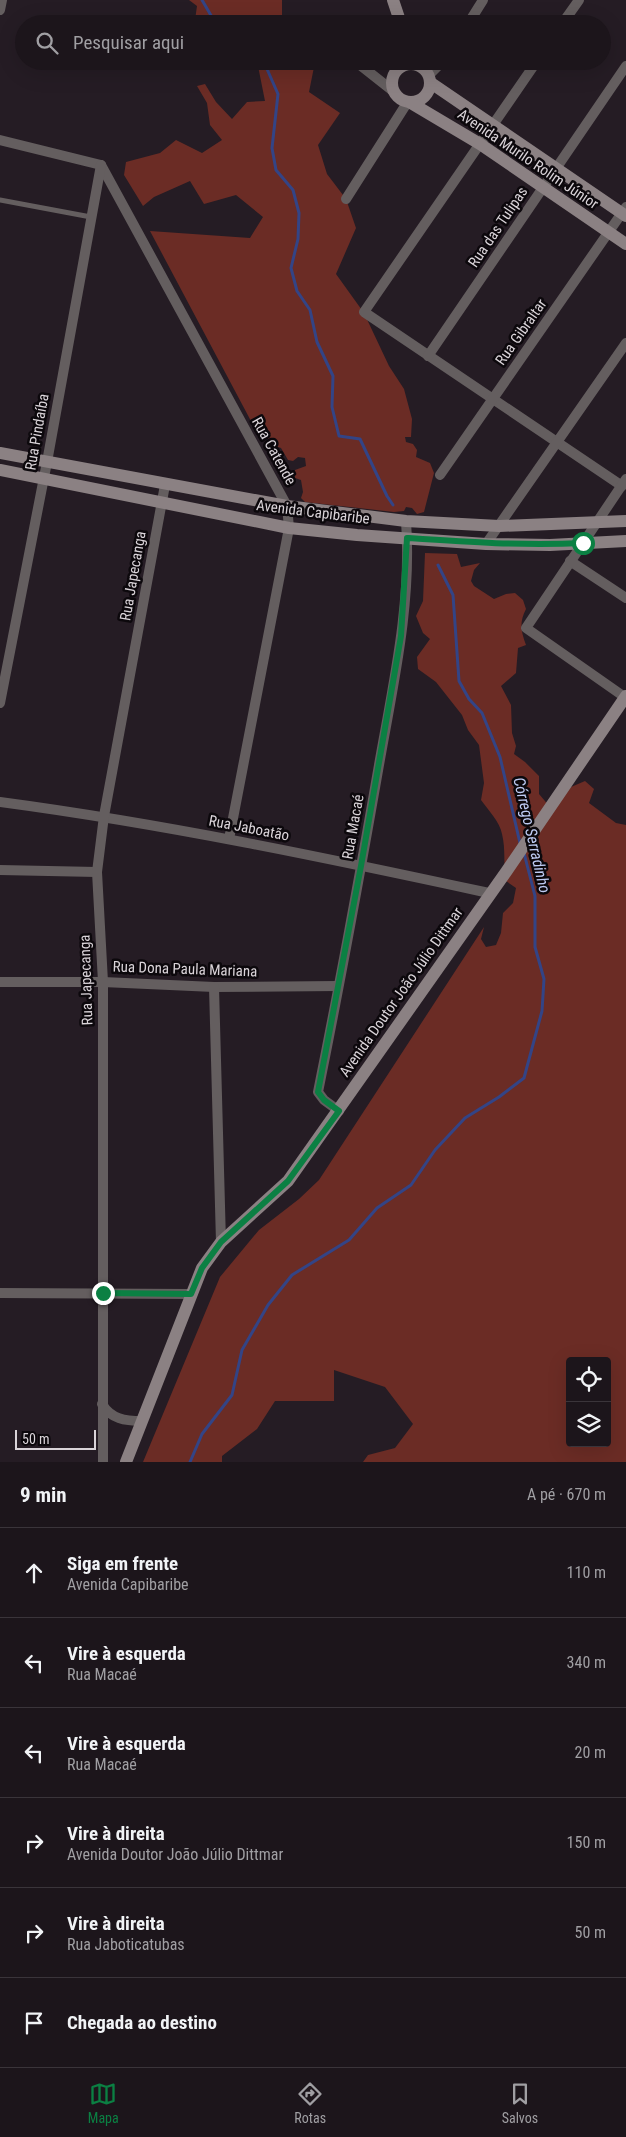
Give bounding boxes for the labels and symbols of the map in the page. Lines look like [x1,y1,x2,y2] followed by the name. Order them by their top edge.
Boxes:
[454,105,602,213] street label: Avenida Murilo Rolim Júnior
[464,183,532,271] street label: Rua das Tulipas
[492,295,551,369] street label: Rua Gibraltar
[21,392,53,472] street label: Rua Pindaíba
[248,414,300,488] street label: Rua Catende
[255,496,371,528] street label: Avenida Capibaribe
[116,530,150,622] street label: Rua Japecanga
[572,532,595,555] route start
[509,775,555,895] water label: Córrego Serradinho
[338,793,368,861] street label: Rua Macaé
[207,811,291,845] street label: Rua Jaboatão
[335,903,467,1080] street label: Avenida Doutor João Júlio Dittmar
[75,934,97,1026] street label: Rua Japecanga
[112,957,258,981] street label: Rua Dona Paula Mariana
[92,1282,115,1305] route end
[15,1427,96,1450] scale bar

